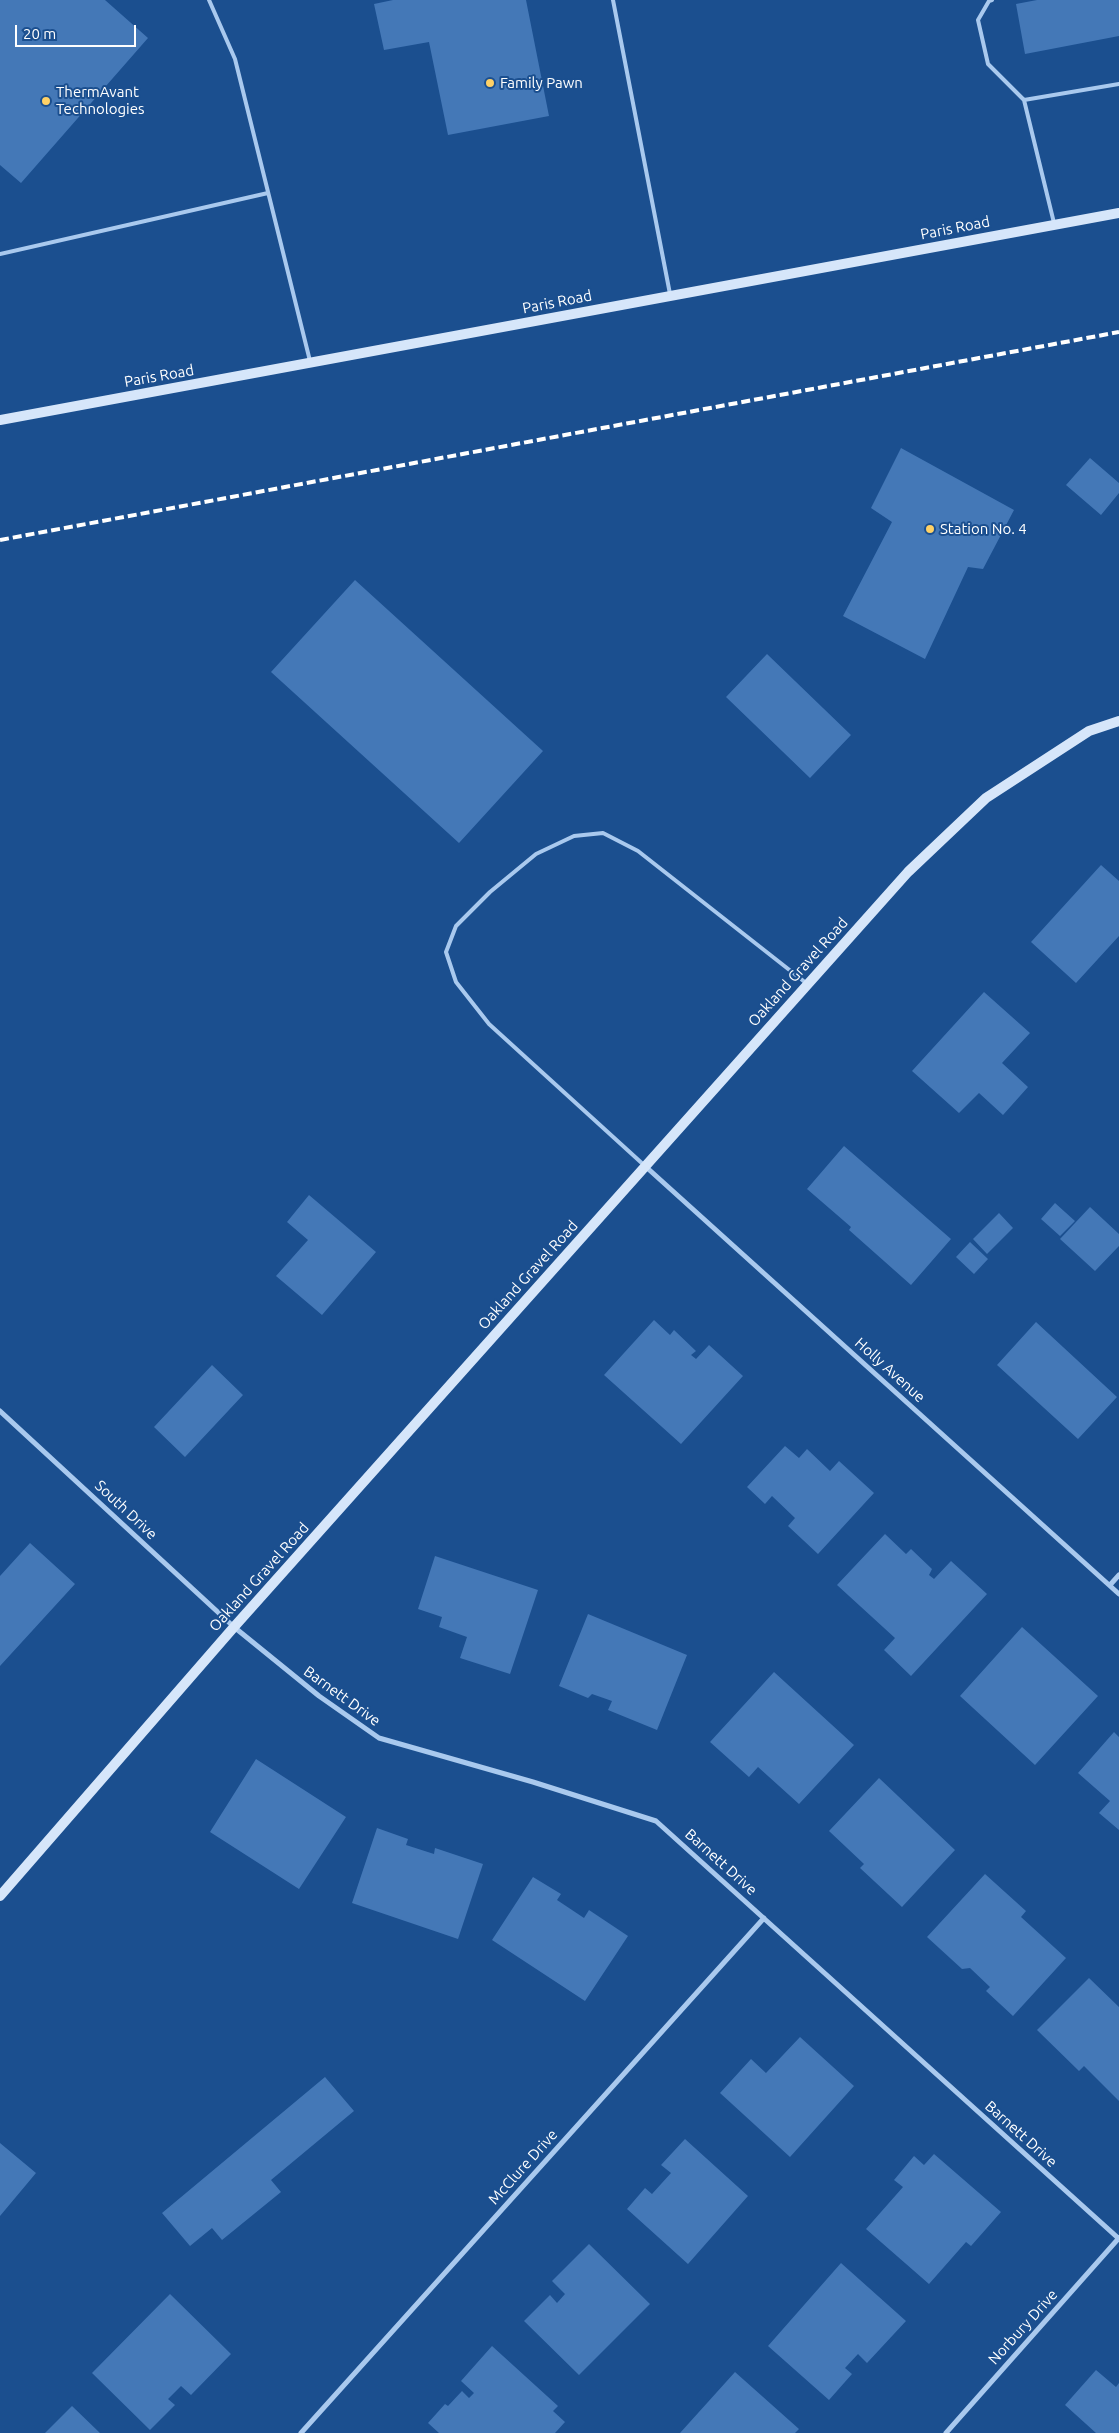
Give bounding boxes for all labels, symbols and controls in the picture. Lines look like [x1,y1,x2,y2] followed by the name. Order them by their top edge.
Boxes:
[18,15,139,47] scale bar
[23,25,56,42] text: 20 m
[500,74,583,92] place label: Family Pawn
[484,77,496,89] marker: Family Pawn
[56,83,145,118] place label: ThermAvant Technologies
[40,95,52,107] marker: ThermAvant Technologies
[919,212,991,244] street label: Paris Road
[521,286,593,318] street label: Paris Road
[123,361,195,391] street label: Paris Road
[940,520,1027,538] place label: Station No. 4
[924,523,936,535] marker: Station No. 4
[744,914,852,1030] street label: Oakland Gravel Road
[474,1217,582,1333] street label: Oakland Gravel Road
[851,1334,929,1406] street label: Holly Avenue
[91,1477,161,1543] street label: South Drive
[205,1519,313,1635] street label: Oakland Gravel Road
[300,1662,384,1730] street label: Barnett Drive
[681,1825,761,1899] street label: Barnett Drive
[981,2097,1061,2171] street label: Barnett Drive
[485,2126,561,2208] street label: McClure Drive
[985,2286,1061,2368] street label: Norbury Drive

